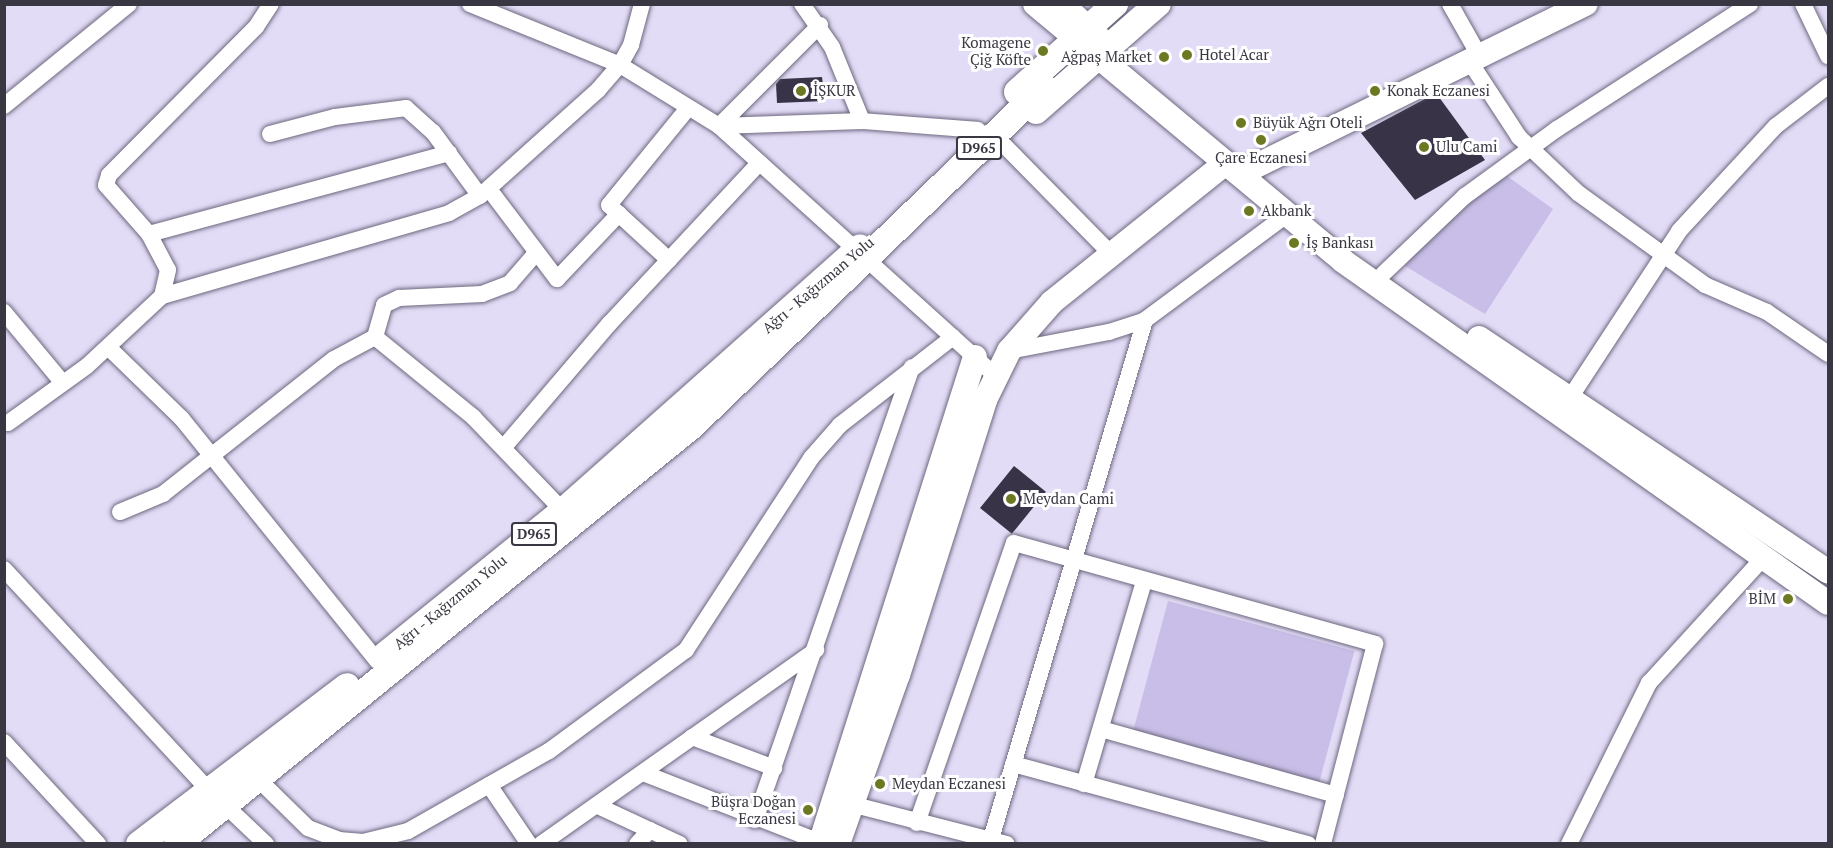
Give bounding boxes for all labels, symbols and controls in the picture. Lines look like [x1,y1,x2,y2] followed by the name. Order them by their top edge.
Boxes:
[961,33,1031,68] place label: Komagene Çiğ Köfte
[1036,44,1050,58] marker: Komagene Çiğ Köfte
[1199,46,1269,64] place label: Hotel Acar
[1061,48,1152,66] place label: Ağpaş Market
[1180,48,1194,62] marker: Hotel Acar
[1157,50,1171,64] marker: Ağpaş Market
[813,82,856,100] place label: İŞKUR
[1387,82,1490,100] place label: Konak Eczanesi
[794,84,808,98] marker: İŞKUR
[1368,84,1382,98] marker: Konak Eczanesi
[1253,114,1363,132] place label: Büyük Ağrı Oteli
[1234,116,1248,130] marker: Büyük Ağrı Oteli
[1254,133,1268,147] marker: Çare Eczanesi
[955,137,1003,159] road number: D965
[1436,138,1498,156] place label: Ulu Cami
[1417,140,1431,154] marker: Ulu Cami
[1215,149,1307,167] place label: Çare Eczanesi
[1261,202,1311,220] place label: Akbank
[1242,204,1256,218] marker: Akbank
[758,233,878,337] street label: Ağrı - Kağızman Yolu
[1306,234,1374,252] place label: İş Bankası
[1287,236,1301,250] marker: İş Bankası
[1023,490,1114,508] place label: Meydan Cami
[1004,492,1018,506] marker: Meydan Cami
[510,523,558,545] road number: D965
[389,551,511,653] street label: Ağrı - Kağızman Yolu
[1748,590,1776,608] place label: BİM
[1781,592,1795,606] marker: BİM
[892,775,1006,793] place label: Meydan Eczanesi
[873,777,887,791] marker: Meydan Eczanesi
[711,792,796,827] place label: Büşra Doğan Eczanesi
[801,803,815,817] marker: Büşra Doğan Eczanesi

